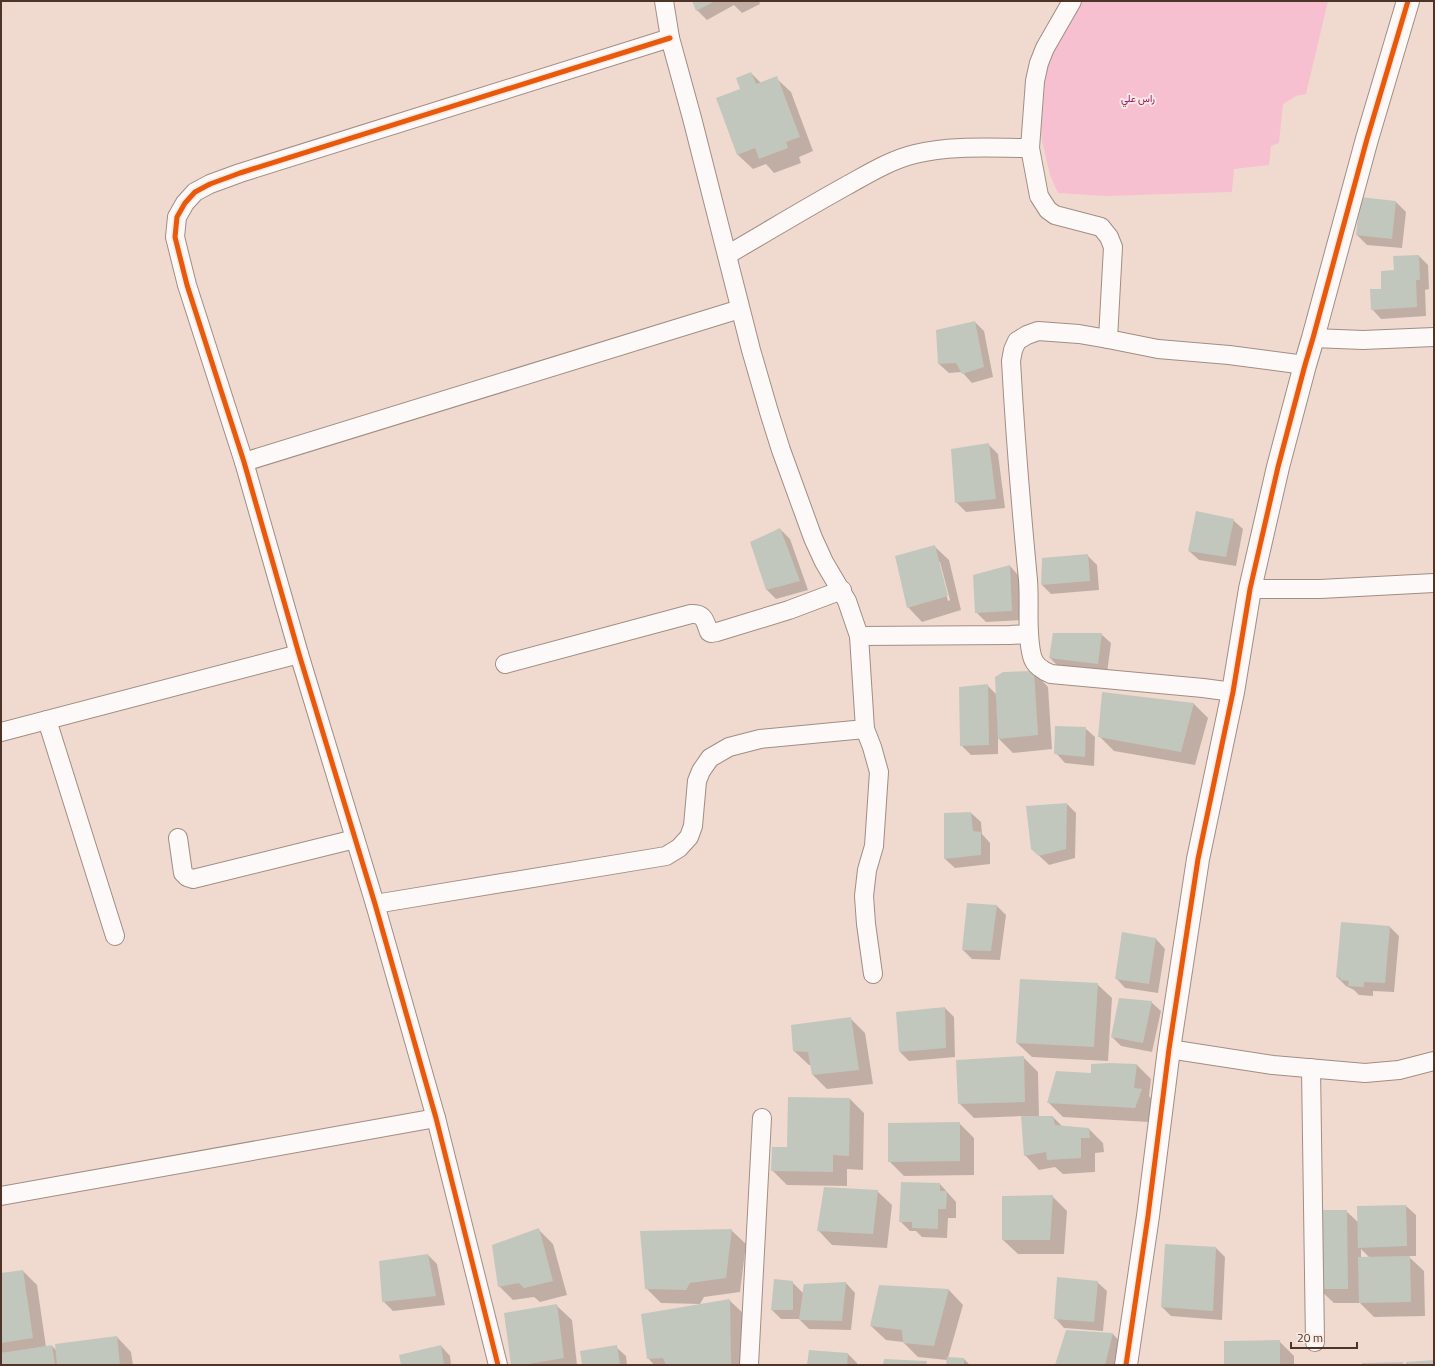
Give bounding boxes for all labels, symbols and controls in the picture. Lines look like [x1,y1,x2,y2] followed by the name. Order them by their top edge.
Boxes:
[1121,91,1155,107] park label: راس علي
[1291,1324,1357,1350] scale bar
[1297,1328,1323,1347] text: 20 m

